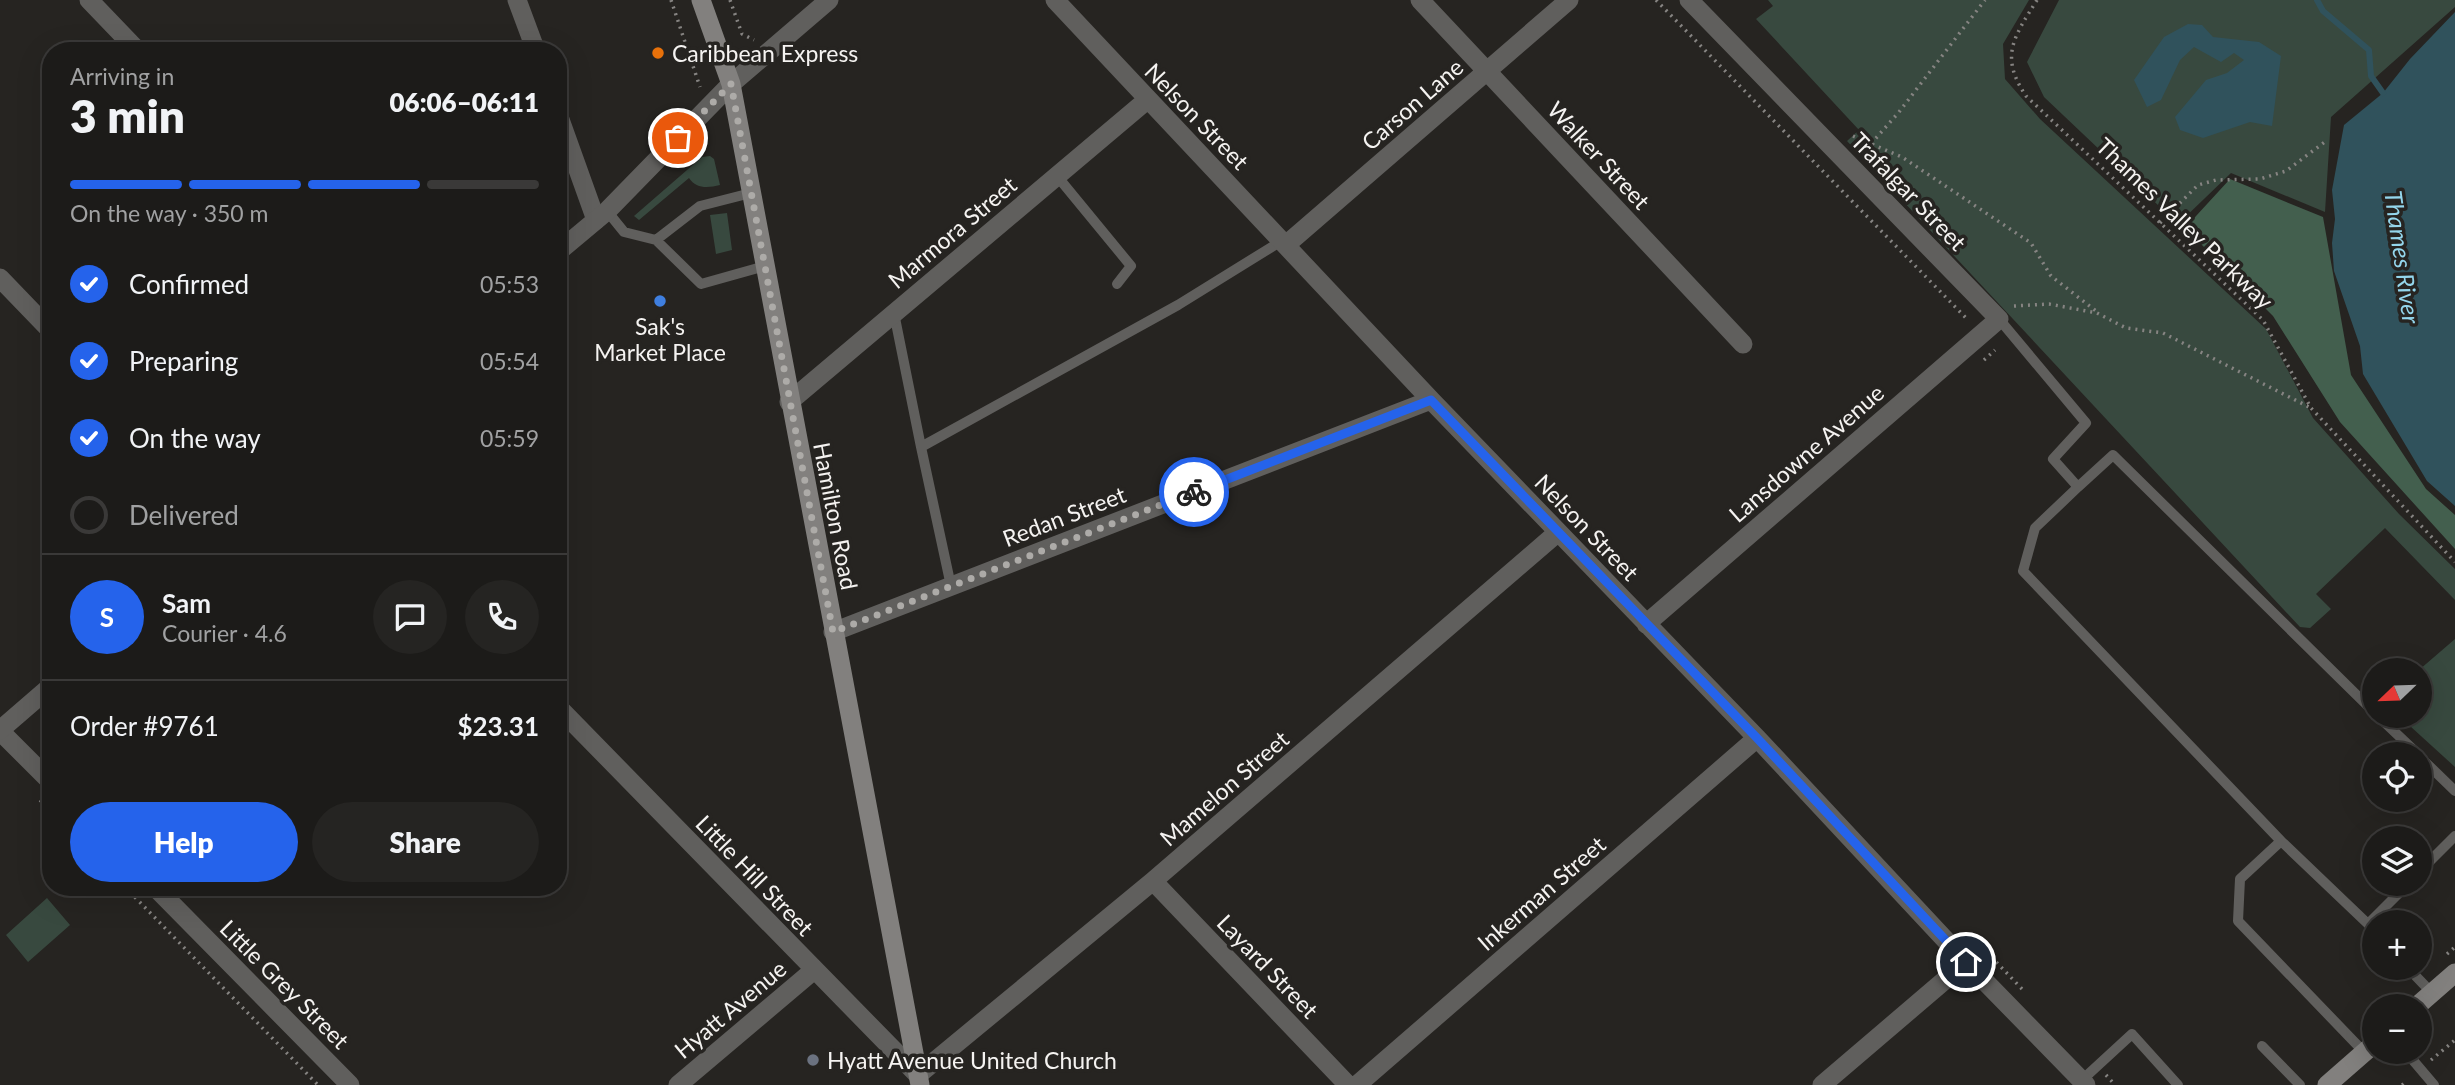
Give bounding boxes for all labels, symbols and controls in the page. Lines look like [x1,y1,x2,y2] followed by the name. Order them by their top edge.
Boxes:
[672,39,858,67] place label: Caribbean Express
[650,45,666,61] marker: Caribbean Express
[1356,52,1468,156] street label: Carson Lane
[1139,57,1255,176] street label: Nelson Street
[70,62,174,90] text: Arriving in
[389,86,539,118] text: 06:06–06:11
[70,88,185,143] text: 3 min
[1542,95,1656,215] street label: Walker Street
[648,108,708,168] pin
[659,119,697,157] icon: bag
[1846,126,1973,256] street label: Trafalgar Street
[2091,131,2279,315] street label: Thames Valley Parkway
[882,170,1022,294] street label: Marmora Street
[2379,189,2427,326] water label: Thames River
[70,199,269,227] text: On the way · 350 m
[70,265,108,303] icon: check
[129,268,249,300] text: Confirmed
[480,270,539,298] text: 05:53
[652,293,668,309] marker: Sak's Market Place
[594,312,726,366] place label: Sak's Market Place
[70,342,108,380] icon: check
[129,345,238,377] text: Preparing
[480,347,539,375] text: 05:54
[1723,378,1889,528] street label: Lansdowne Avenue
[70,419,108,457] icon: check
[129,422,261,454] text: On the way
[480,424,539,452] text: 05:59
[808,440,864,592] street label: Hamilton Road
[1159,457,1229,527] courier
[1529,468,1645,587] street label: Nelson Street
[1175,473,1213,511] icon: bike
[999,479,1130,552] street label: Redan Street
[129,499,239,531] text: Delivered
[373,580,447,654] button: chat
[465,580,539,654] button: phone
[162,587,211,619] text: Sam
[100,601,114,633] text: S
[162,619,287,647] text: Courier · 4.6
[2362,658,2432,728] north arrow
[2362,658,2432,1064] map controls
[70,710,219,742] text: Order #9761
[457,710,539,742] text: $23.31
[1154,724,1295,851] street label: Mamelon Street
[2362,742,2432,812] button: locate
[70,802,298,882] button: Help
[312,802,539,882] button: Share
[690,809,820,942] street label: Little Hill Street
[2362,826,2432,896] button: layers
[1471,829,1611,956] street label: Inkerman Street
[1212,908,1325,1024] street label: Layard Street
[2362,910,2432,980] button: +
[215,914,356,1055] street label: Little Grey Street
[1936,932,1996,992] pin
[1947,943,1985,981] icon: home
[668,954,792,1064] street label: Hyatt Avenue
[2362,994,2432,1064] button: −
[827,1046,1117,1074] place label: Hyatt Avenue United Church
[805,1052,821,1068] marker: Hyatt Avenue United Church

